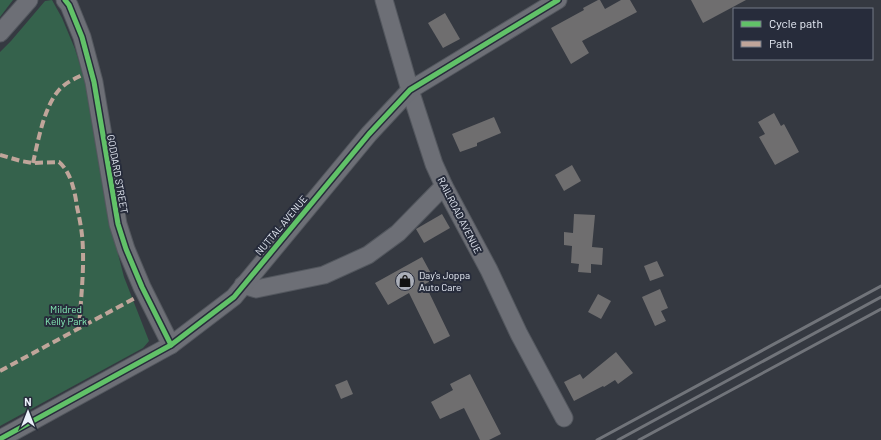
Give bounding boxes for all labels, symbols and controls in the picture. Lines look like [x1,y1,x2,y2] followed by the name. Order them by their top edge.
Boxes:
[733,8,873,60] legend
[769,16,823,30] text: Cycle path
[769,36,793,50] text: Path
[105,134,131,215] street label: GODDARD STREET
[436,175,484,255] street label: RAILROAD AVENUE
[252,193,310,257] street label: NUTTAL AVENUE
[419,269,470,293] place label: Day's Joppa Auto Care
[394,270,416,292] shop icon: Day's Joppa Auto Care
[45,303,87,327] park label: Mildred Kelly Park
[8,392,48,432] north arrow
[24,395,32,408] text: N

